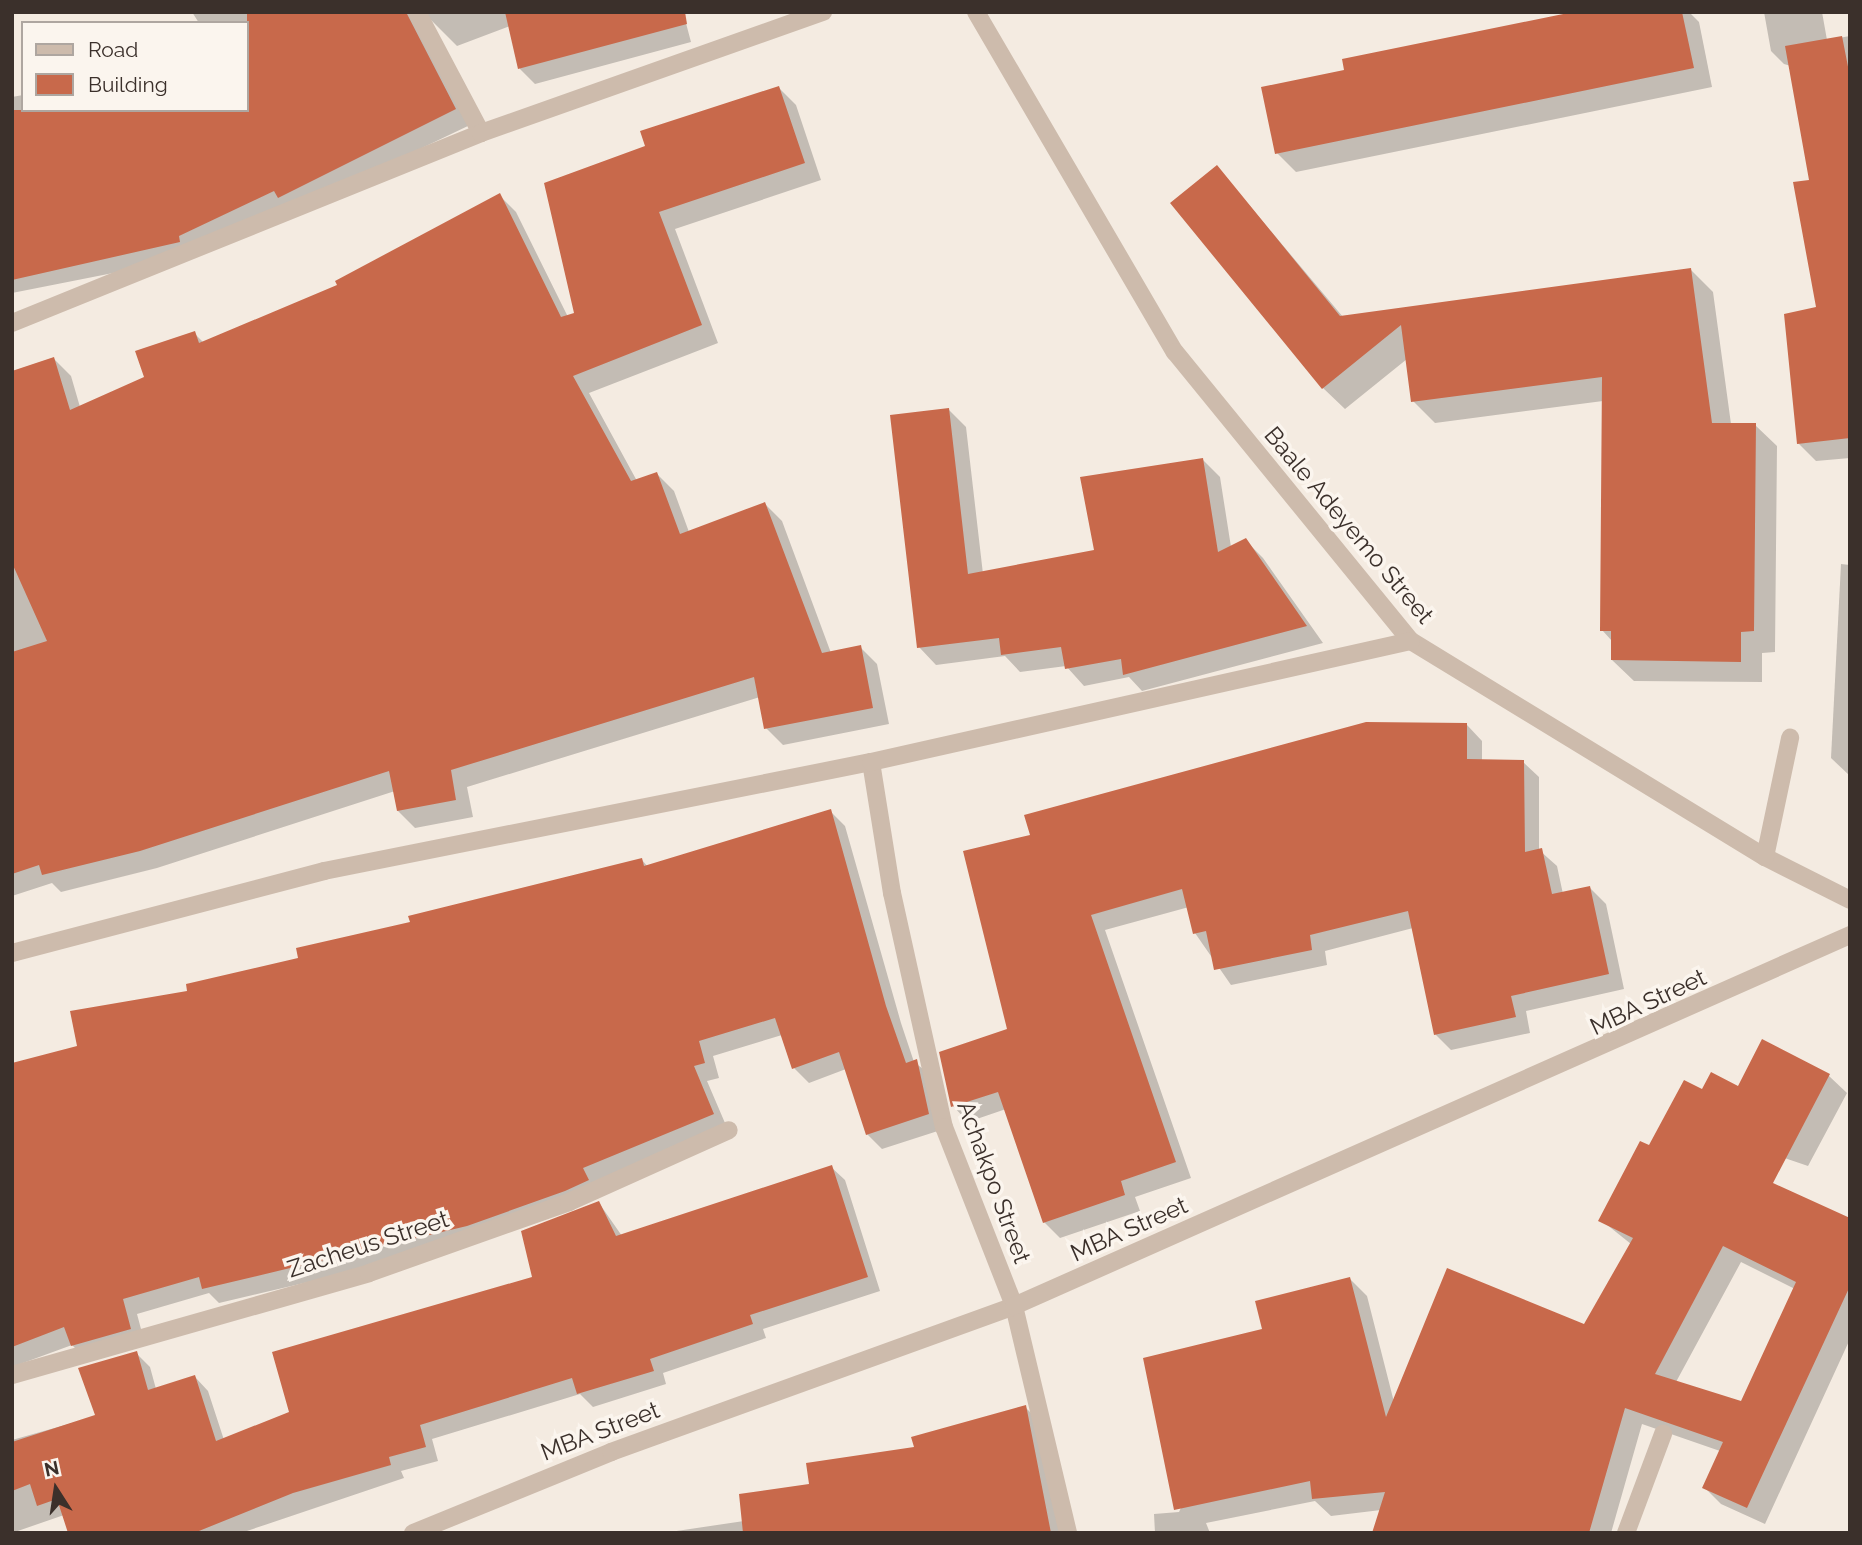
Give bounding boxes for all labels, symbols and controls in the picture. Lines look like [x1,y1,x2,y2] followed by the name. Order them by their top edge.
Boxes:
[21,21,248,112] legend
[88,37,138,62] text: Road
[88,72,168,97] text: Building
[1258,420,1440,630] street label: Baale Adeyemo Street
[1585,962,1711,1042] street label: MBA Street
[951,1097,1037,1267] street label: Achakpo Street
[1066,1190,1192,1268] street label: MBA Street
[284,1204,452,1284] street label: Zacheus Street
[536,1395,664,1467] street label: MBA Street
[21,1454,91,1524] north arrow
[42,1456,61,1481] text: N

